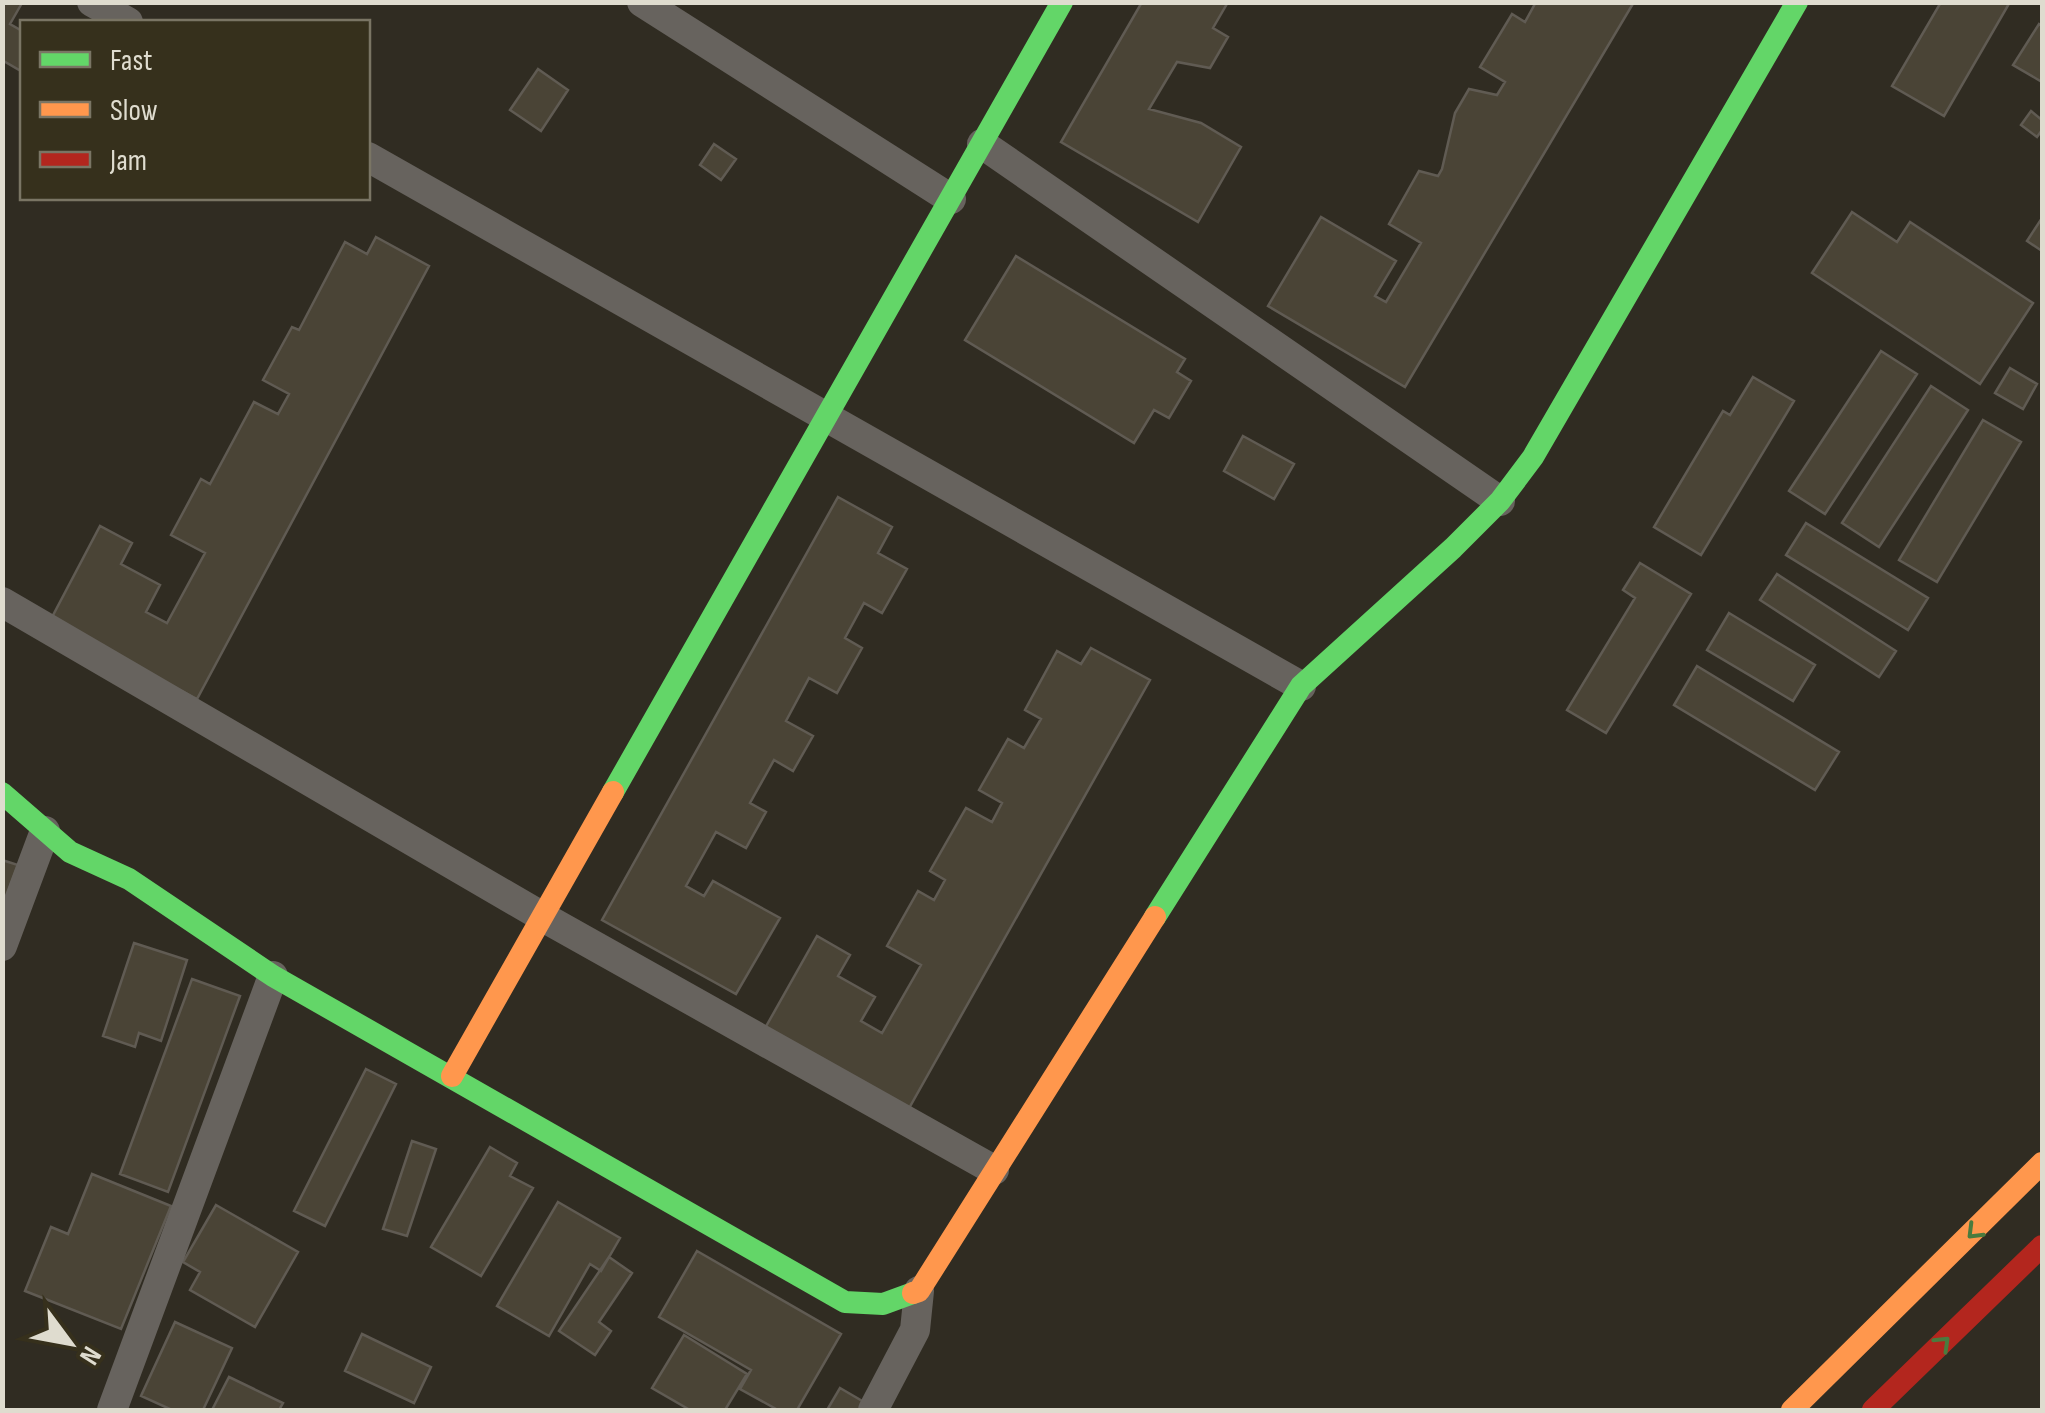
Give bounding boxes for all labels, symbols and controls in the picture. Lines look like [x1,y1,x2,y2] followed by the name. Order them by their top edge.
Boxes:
[20,20,370,200] legend
[110,43,152,79] text: Fast
[110,93,158,129] text: Slow
[109,143,147,179] text: Jam
[1968,1221,1986,1239] one-way arrow
[20,1293,120,1393] north arrow
[1932,1337,1950,1355] one-way arrow
[72,1340,108,1371] text: N

